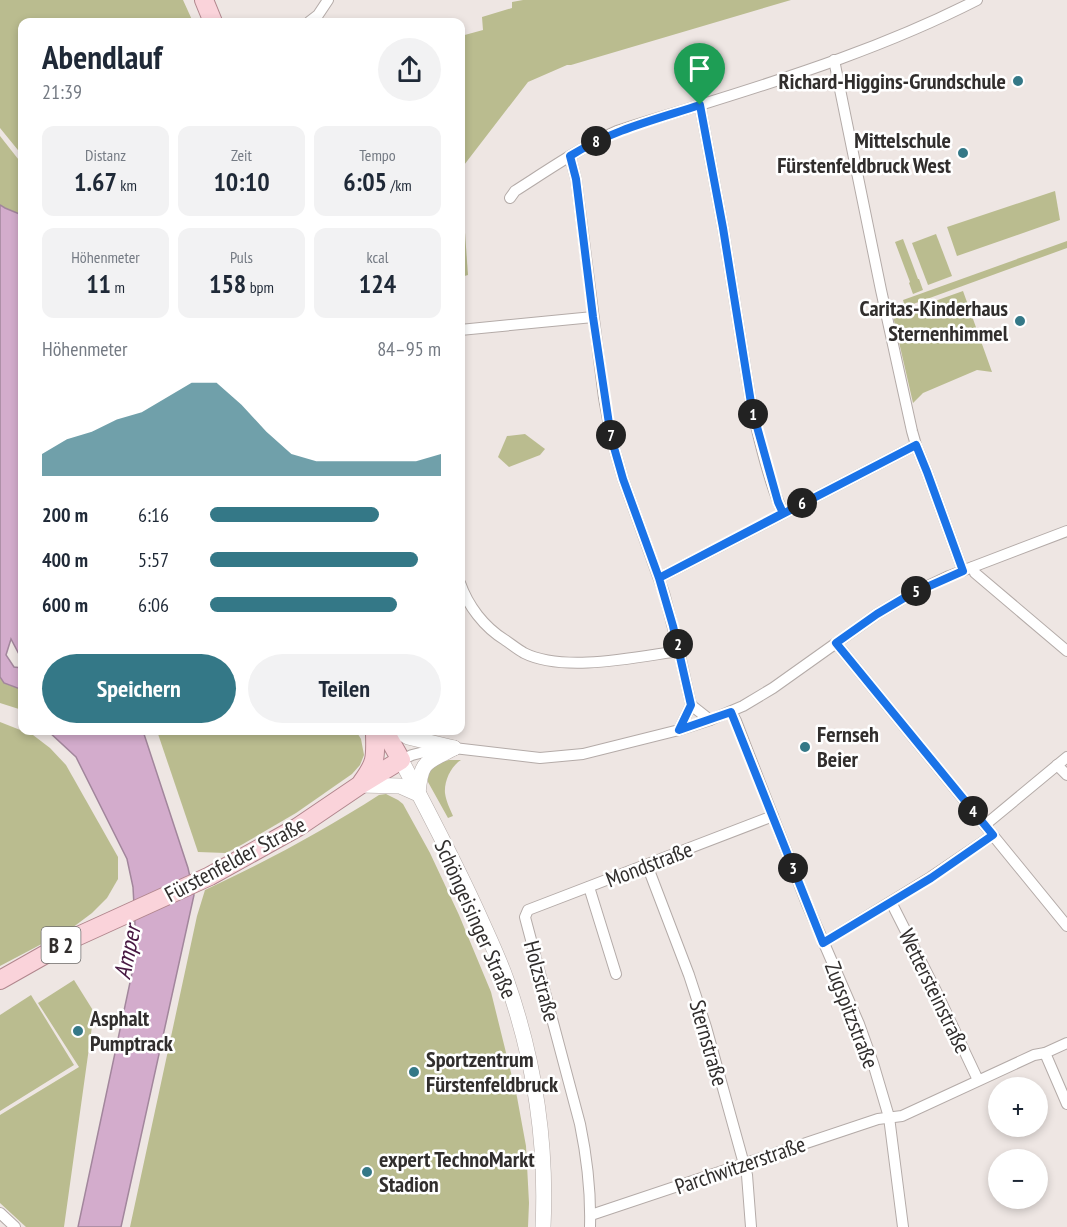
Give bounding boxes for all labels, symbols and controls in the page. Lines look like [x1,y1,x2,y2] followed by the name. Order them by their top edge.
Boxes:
[42,35,162,78] text: Abendlauf
[378,38,441,101] button: share
[674,43,725,105] pin
[683,52,716,85] icon: arrive
[778,67,1006,95] place label: Richard-Higgins-Grundschule
[1011,74,1025,88] marker: Richard-Higgins-Grundschule
[42,79,82,105] text: 21:39
[581,126,611,156] pin: 8
[777,126,952,179] place label: Mittelschule Fürstenfeldbruck West
[592,131,600,151] text: 8
[85,145,126,165] text: Distanz
[231,145,252,165] text: Zeit
[359,145,396,165] text: Tempo
[956,146,970,160] marker: Mittelschule Fürstenfeldbruck West
[74,165,117,198] text: 1.67
[213,165,270,198] text: 10:10
[343,165,387,198] text: 6:05
[117,175,137,195] text: km
[387,175,412,195] text: /km
[71,247,140,267] text: Höhenmeter
[230,247,253,267] text: Puls
[367,247,388,267] text: kcal
[86,267,111,300] text: 11
[209,267,246,300] text: 158
[359,267,396,300] text: 124
[111,277,125,297] text: m
[246,277,274,297] text: bpm
[860,294,1009,347] place label: Caritas-Kinderhaus Sternenhimmel
[1013,314,1027,328] marker: Caritas-Kinderhaus Sternenhimmel
[42,336,128,362] text: Höhenmeter
[377,336,441,362] text: 84–95 m
[738,399,768,429] pin: 1
[749,404,757,424] text: 1
[596,420,626,450] pin: 7
[607,425,615,445] text: 7
[787,488,817,518] pin: 6
[798,493,806,513] text: 6
[42,502,88,528] text: 200 m
[138,502,169,528] text: 6:16
[42,547,88,573] text: 400 m
[138,547,169,573] text: 5:57
[901,576,931,606] pin: 5
[912,581,920,601] text: 5
[42,592,88,618] text: 600 m
[138,592,169,618] text: 6:06
[663,629,693,659] pin: 2
[674,634,682,654] text: 2
[42,654,236,723] button: Speichern
[248,654,441,723] button: Teilen
[817,720,879,773] place label: Fernseh Beier
[798,740,812,754] marker: Fernseh Beier
[958,796,988,826] pin: 4
[969,801,977,821] text: 4
[160,810,310,908] street label: Fürstenfelder Straße
[428,835,524,1003] street label: Schöngeisinger Straße
[602,835,696,893] street label: Mondstraße
[778,853,808,883] pin: 3
[789,858,797,878] text: 3
[106,919,148,982] water label: Amper
[893,924,977,1058] street label: Wettersteinstraße
[42,927,80,963] road number: B 2
[518,938,566,1024] street label: Holzstraße
[819,958,885,1072] street label: Zugspitzstraße
[683,997,735,1089] street label: Sternstraße
[89,1004,174,1057] place label: Asphalt Pumptrack
[71,1024,85,1038] marker: Asphalt Pumptrack
[426,1045,559,1098] place label: Sportzentrum Fürstenfeldbruck
[407,1065,421,1079] marker: Sportzentrum Fürstenfeldbruck
[988,1077,1048,1209] map controls
[988,1077,1048,1137] button: +
[671,1130,809,1200] street label: Parchwitzerstraße
[379,1145,535,1198] place label: expert TechnoMarkt Stadion
[988,1149,1048,1209] button: −
[360,1165,374,1179] marker: expert TechnoMarkt Stadion

